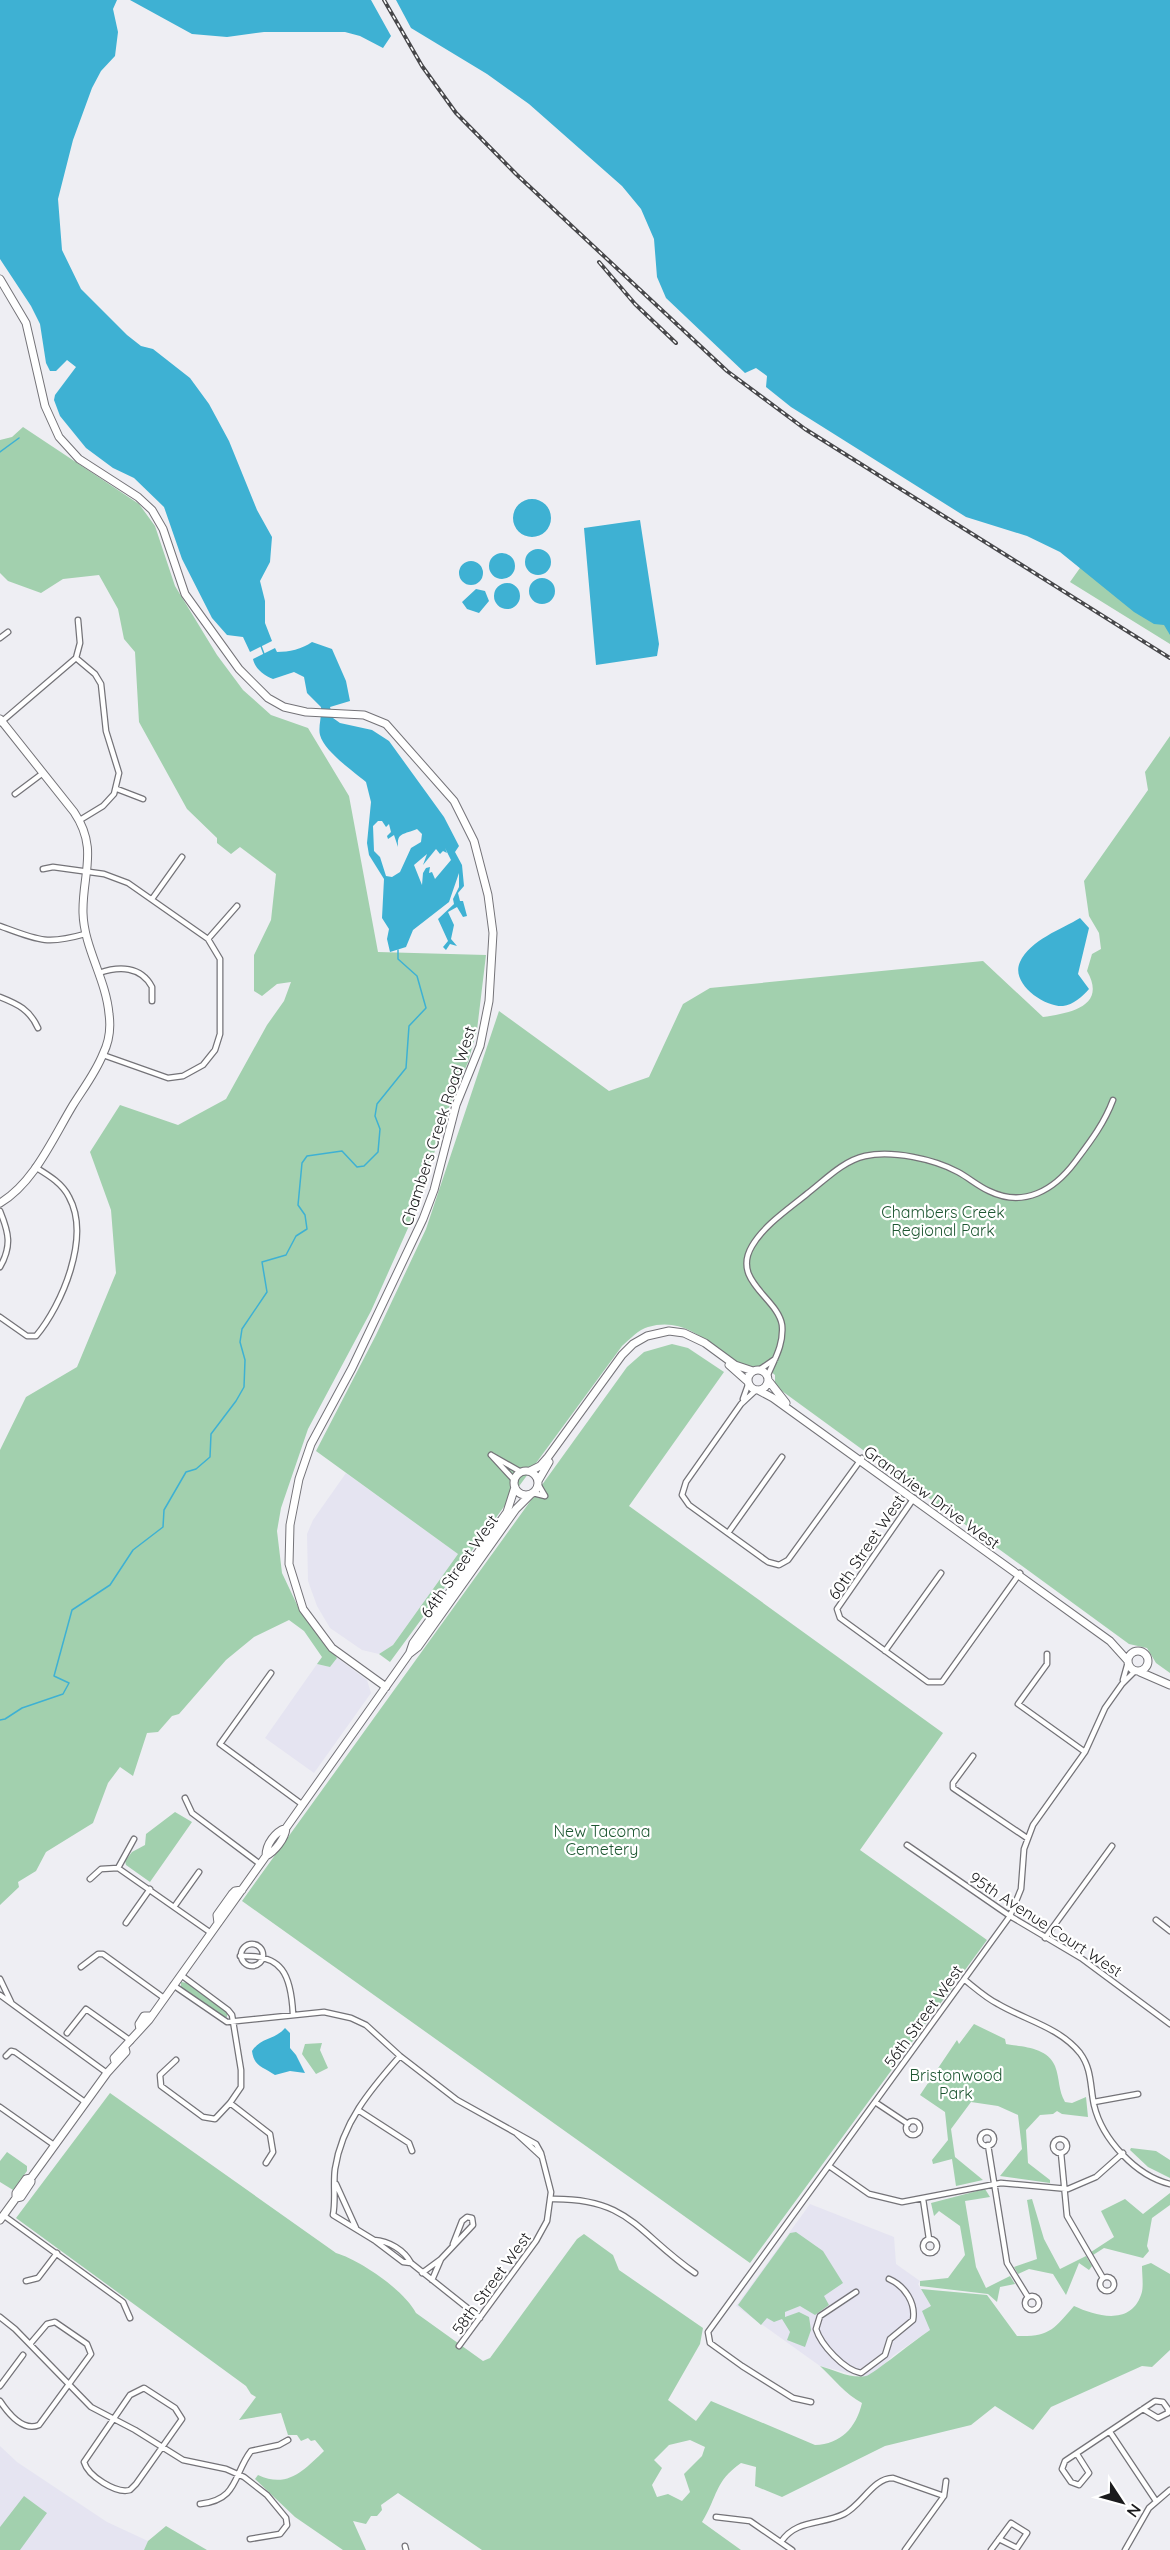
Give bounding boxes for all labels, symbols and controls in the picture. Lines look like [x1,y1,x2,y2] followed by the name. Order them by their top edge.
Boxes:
[396,1023,480,1229] street label: Chambers Creek Road West
[881,1202,1005,1240] park label: Chambers Creek Regional Park
[860,1441,1004,1553] street label: Grandview Drive West
[824,1491,908,1603] street label: 60th Street West
[416,1511,502,1621] street label: 64th Street West
[553,1821,651,1859] park label: New Tacoma Cemetery
[966,1867,1126,1981] street label: 95th Avenue Court West
[879,1961,967,2071] street label: 56th Street West
[910,2065,1002,2103] park label: Bristonwood Park
[447,2228,535,2338] street label: 58th Street West
[1092,2472,1152,2532] north arrow
[1123,2500,1146,2521] text: N

